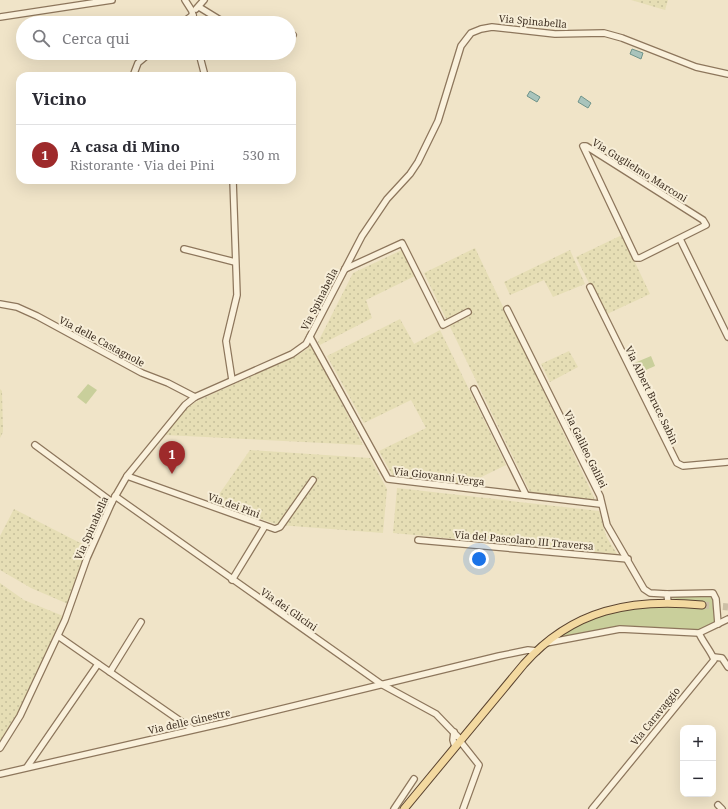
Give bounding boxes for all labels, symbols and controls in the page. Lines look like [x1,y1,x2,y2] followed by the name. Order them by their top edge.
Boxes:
[498,11,568,31] street label: Via Spinabella
[16,16,296,60] search box
[30,27,52,49] icon: search
[62,28,130,48] text: Cerca qui
[32,87,87,110] text: Vicino
[590,135,691,205] street label: Via Guglielmo Marconi
[70,136,180,156] text: A casa di Mino
[41,146,49,164] text: 1
[243,146,280,164] text: 530 m
[70,156,214,174] text: Ristorante · Via dei Pini
[297,265,341,333] street label: Via Spinabella
[57,312,147,370] street label: Via delle Castagnole
[622,343,682,447] street label: Via Albert Bruce Sabin
[561,408,611,491] street label: Via Galileo Galilei
[159,441,185,474] pin: 1
[393,463,486,489] street label: Via Giovanni Verga
[206,489,263,521] street label: Via dei Pini
[71,494,111,562] street label: Via Spinabella
[454,527,595,553] street label: Via del Pascolaro III Traversa
[469,549,489,569] your location
[258,584,321,634] street label: Via dei Glicini
[627,684,683,748] street label: Via Caravaggio
[146,705,232,737] street label: Via delle Ginestre
[680,725,716,797] map controls
[680,725,716,761] button: +
[680,761,716,797] button: −

